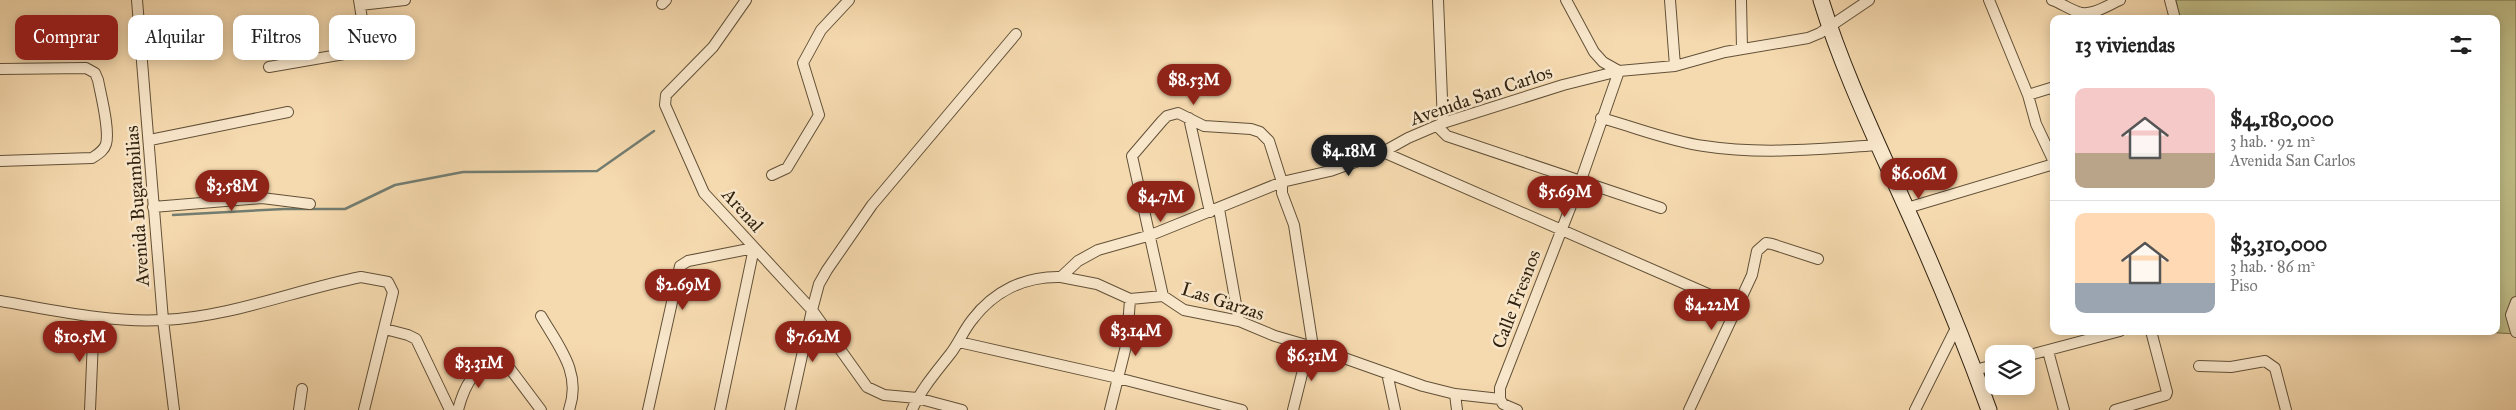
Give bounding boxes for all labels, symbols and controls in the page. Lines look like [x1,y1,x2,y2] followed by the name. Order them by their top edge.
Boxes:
[15,15,118,60] chip: Comprar
[128,15,223,60] chip: Alquilar
[233,15,319,60] chip: Filtros
[329,15,415,60] chip: Nuevo
[2447,31,2475,59] icon: filters
[2075,32,2175,58] text: 13 viviendas
[1406,60,1555,130] street label: Avenida San Carlos
[1153,64,1235,106] pin: $8.53M
[1168,70,1220,89] text: $8.53M
[2230,106,2334,132] text: $4,180,000
[2115,108,2175,168] icon: home
[120,125,155,288] street label: Avenida Bugambilias
[2230,132,2315,151] text: 3 hab. · 92 m²
[1308,134,1390,177] pin: $4.18M
[1322,141,1376,160] text: $4.18M
[2230,151,2355,170] text: Avenida San Carlos
[1878,158,1960,200] pin: $6.06M
[1891,164,1947,183] text: $6.06M
[191,170,273,212] pin: $3.58M
[206,176,258,195] text: $3.58M
[1524,176,1606,218] pin: $5.69M
[1126,180,1196,223] pin: $4.7M
[1538,182,1592,201] text: $5.69M
[717,183,769,237] street label: Arenal
[1138,187,1184,206] text: $4.7M
[2230,231,2327,257] text: $3,310,000
[2115,233,2175,293] icon: home
[1487,246,1545,352] street label: Calle Fresnos
[2230,257,2315,276] text: 3 hab. · 86 m²
[642,268,724,311] pin: $2.69M
[656,275,710,294] text: $2.69M
[2230,276,2258,295] text: Piso
[1179,277,1267,325] street label: Las Garzas
[1671,288,1753,331] pin: $4.22M
[1685,295,1739,314] text: $4.22M
[1095,314,1177,357] pin: $3.14M
[39,320,121,363] pin: $10.5M
[772,320,854,363] pin: $7.62M
[1110,321,1162,340] text: $3.14M
[54,327,106,346] text: $10.5M
[786,327,840,346] text: $7.62M
[1271,340,1353,382] pin: $6.31M
[1985,345,2035,395] map controls
[1985,345,2035,395] button: layers
[438,346,520,389] pin: $3.31M
[1287,346,1337,365] text: $6.31M
[455,353,503,372] text: $3.31M

